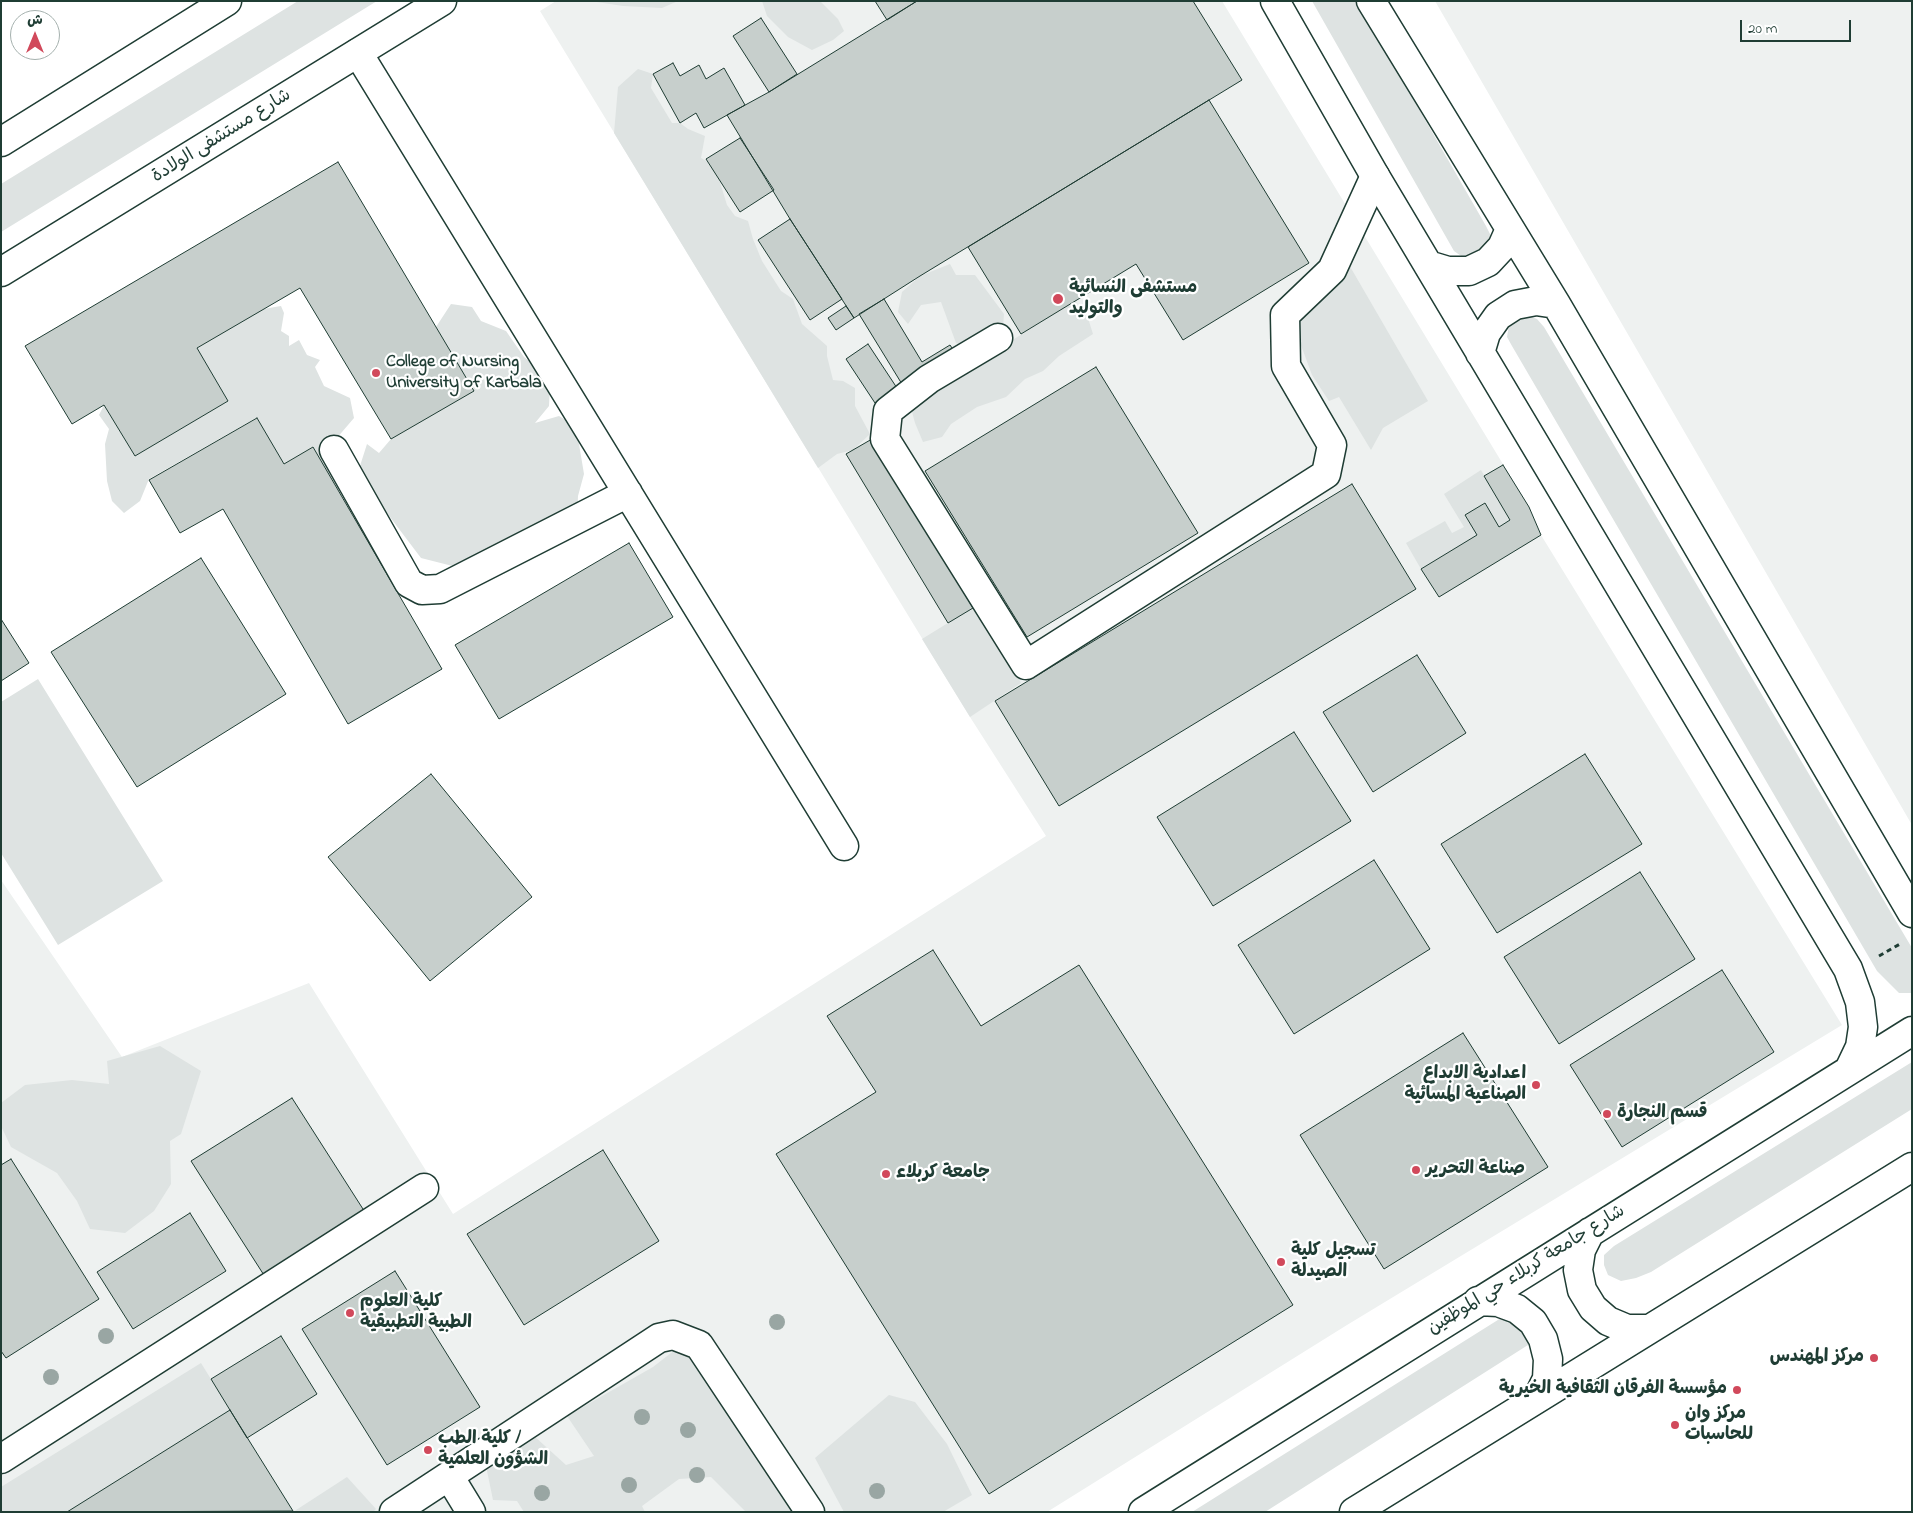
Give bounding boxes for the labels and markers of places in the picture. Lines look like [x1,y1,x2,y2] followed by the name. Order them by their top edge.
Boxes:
[1069,278,1197,320] place label: مستشفى النسائية والتوليد
[1051,292,1065,306] marker: مستشفى النسائية والتوليد
[386,352,542,394] place label: College of Nursing University of Karbala
[370,367,382,379] marker: College of Nursing University of Karbala
[1404,1064,1526,1106] place label: اعدادية الابداع الصناعية المسائية
[1530,1079,1542,1091] marker: اعدادية الابداع الصناعية المسائية
[1617,1103,1707,1125] place label: قسم النجارة
[1601,1108,1613,1120] marker: قسم النجارة
[1426,1159,1525,1181] place label: صناعة التحرير
[896,1163,990,1185] place label: جامعة كربلاء
[1410,1164,1422,1176] marker: صناعة التحرير
[880,1168,892,1180] marker: جامعة كربلاء
[1291,1241,1375,1284] place label: تسجيل كلية الصيدلة
[1275,1256,1287,1268] marker: تسجيل كلية الصيدلة
[360,1292,472,1335] place label: كلية العلوم الطبية التطبيقية
[344,1307,356,1319] marker: كلية العلوم الطبية التطبيقية
[1770,1347,1864,1369] place label: مركز المهندس
[1868,1352,1880,1364] marker: مركز المهندس
[1499,1379,1727,1401] place label: مؤسسة الفرقان الثقافية الخيرية
[1731,1384,1743,1396] marker: مؤسسة الفرقان الثقافية الخيرية
[1685,1404,1753,1446] place label: مركز وان للحاسبات
[1669,1419,1681,1431] marker: مركز وان للحاسبات
[438,1429,548,1472] place label: كلية الطب / الشؤون العلمية
[422,1444,434,1456] marker: كلية الطب / الشؤون العلمية

